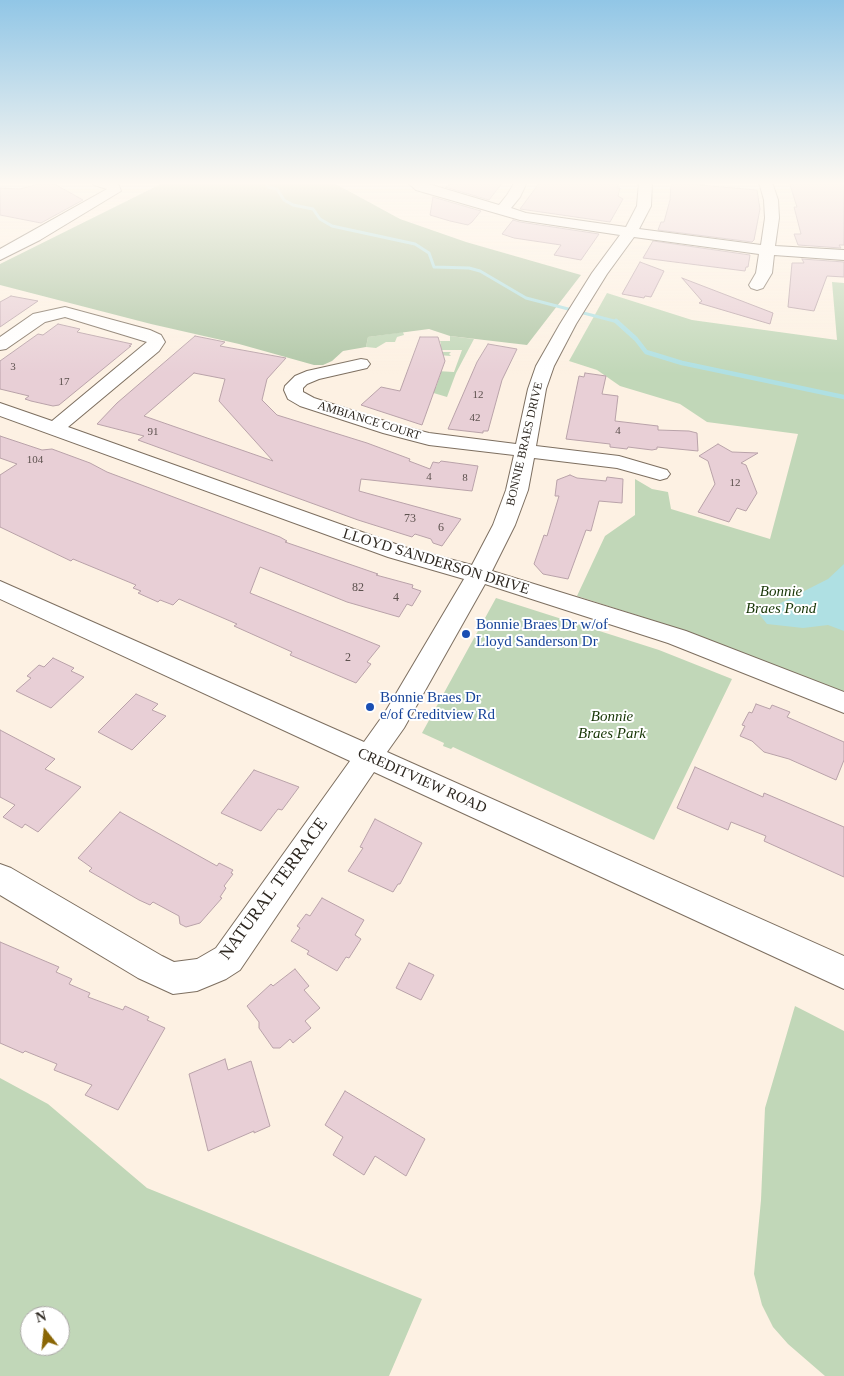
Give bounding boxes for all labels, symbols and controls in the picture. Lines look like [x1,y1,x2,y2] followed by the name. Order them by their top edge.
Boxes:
[10,360,16,374] house number: 3
[59,375,70,389] house number: 17
[504,381,546,507] street label: BONNIE BRAES DRIVE
[472,388,483,402] house number: 12
[316,398,422,444] street label: AMBIANCE COURT
[470,411,480,425] house number: 42
[615,424,621,438] house number: 4
[148,425,158,439] house number: 91
[27,453,43,467] house number: 104
[426,470,432,484] house number: 4
[462,471,468,485] house number: 8
[730,476,740,490] house number: 12
[404,512,416,526] house number: 73
[438,521,444,535] house number: 6
[341,525,531,599] street label: LLOYD SANDERSON DRIVE
[352,581,364,595] house number: 82
[746,583,816,618] park label: Bonnie Braes Pond
[393,591,399,605] house number: 4
[476,616,608,651] place label: Bonnie Braes Dr w/of Lloyd Sanderson Dr
[460,628,472,640] marker: Bonnie Braes Dr w/of Lloyd Sanderson Dr
[345,651,351,665] house number: 2
[380,689,495,724] place label: Bonnie Braes Dr e/of Creditview Rd
[364,701,376,713] marker: Bonnie Braes Dr e/of Creditview Rd
[578,708,646,743] park label: Bonnie Braes Park
[355,744,489,818] street label: CREDITVIEW ROAD
[215,814,333,964] street label: NATURAL TERRACE
[20,1306,70,1356] north arrow
[34,1308,48,1326] text: N

